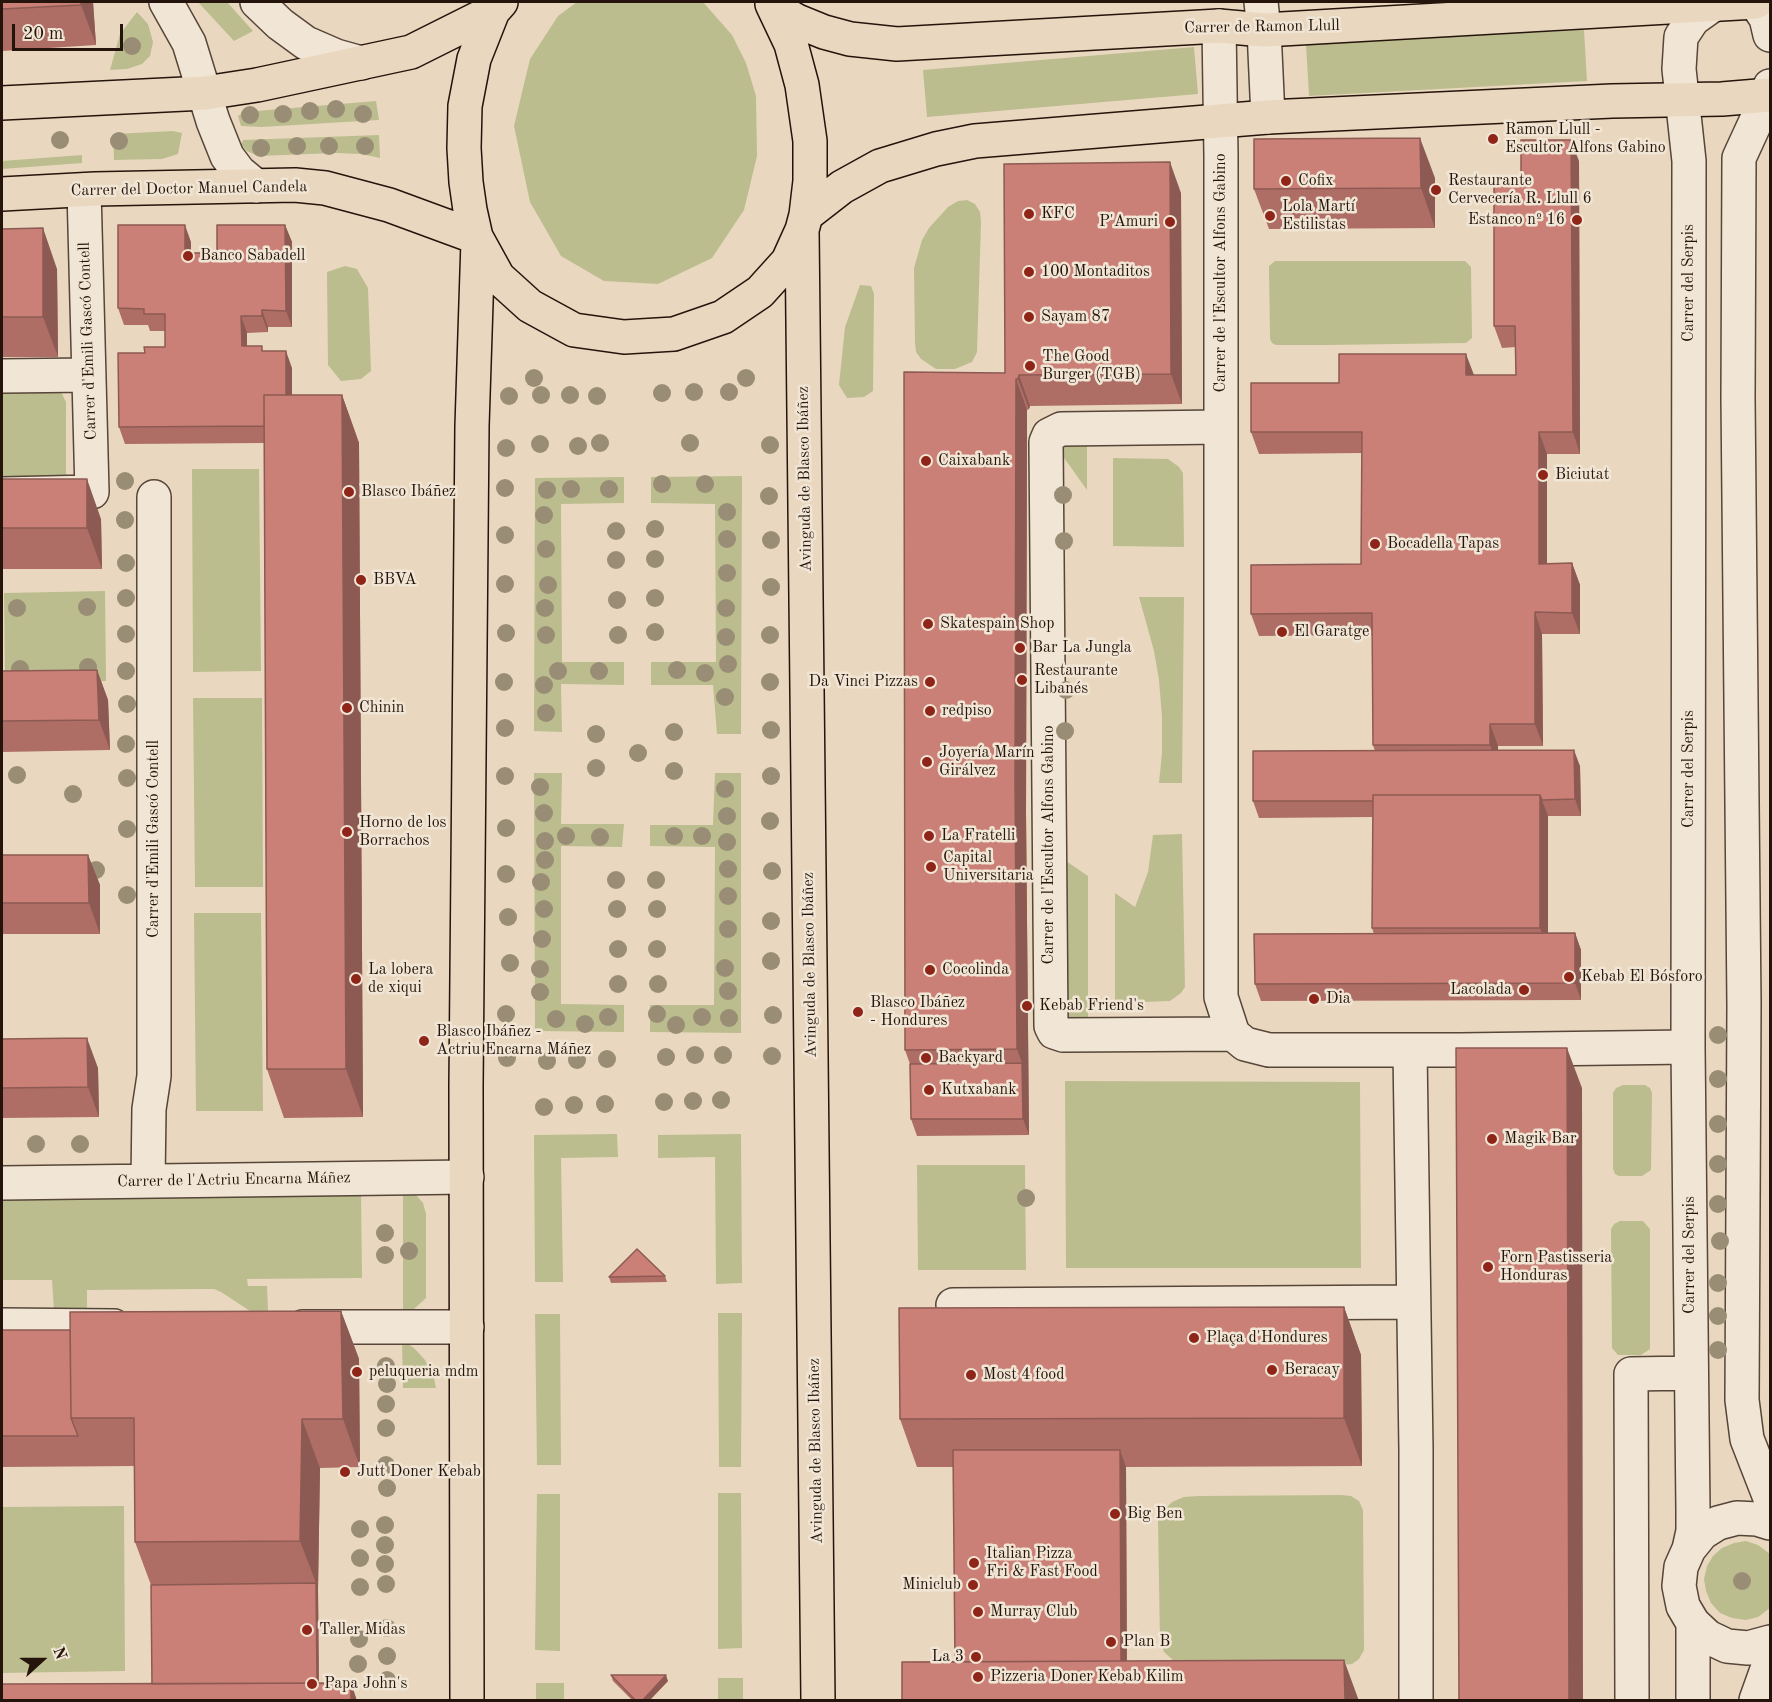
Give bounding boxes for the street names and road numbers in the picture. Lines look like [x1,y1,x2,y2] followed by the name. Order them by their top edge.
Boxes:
[1184,16,1340,38] street label: Carrer de Ramon Llull
[1211,153,1231,393] street label: Carrer de l'Escultor Alfons Gabino
[71,177,307,201] street label: Carrer del Doctor Manuel Candela
[1679,224,1699,342] street label: Carrer del Serpis
[75,242,101,440] street label: Carrer d'Emili Gascó Contell
[794,386,816,572] street label: Avinguda de Blasco Ibáñez
[1679,710,1699,828] street label: Carrer del Serpis
[1039,725,1059,965] street label: Carrer de l'Escultor Alfons Gabino
[144,740,164,938] street label: Carrer d'Emili Gascó Contell
[799,872,821,1058] street label: Avinguda de Blasco Ibáñez
[117,1168,351,1192] street label: Carrer de l'Actriu Encarna Máñez
[1680,1196,1700,1314] street label: Carrer del Serpis
[805,1358,827,1544] street label: Avinguda de Blasco Ibáñez

